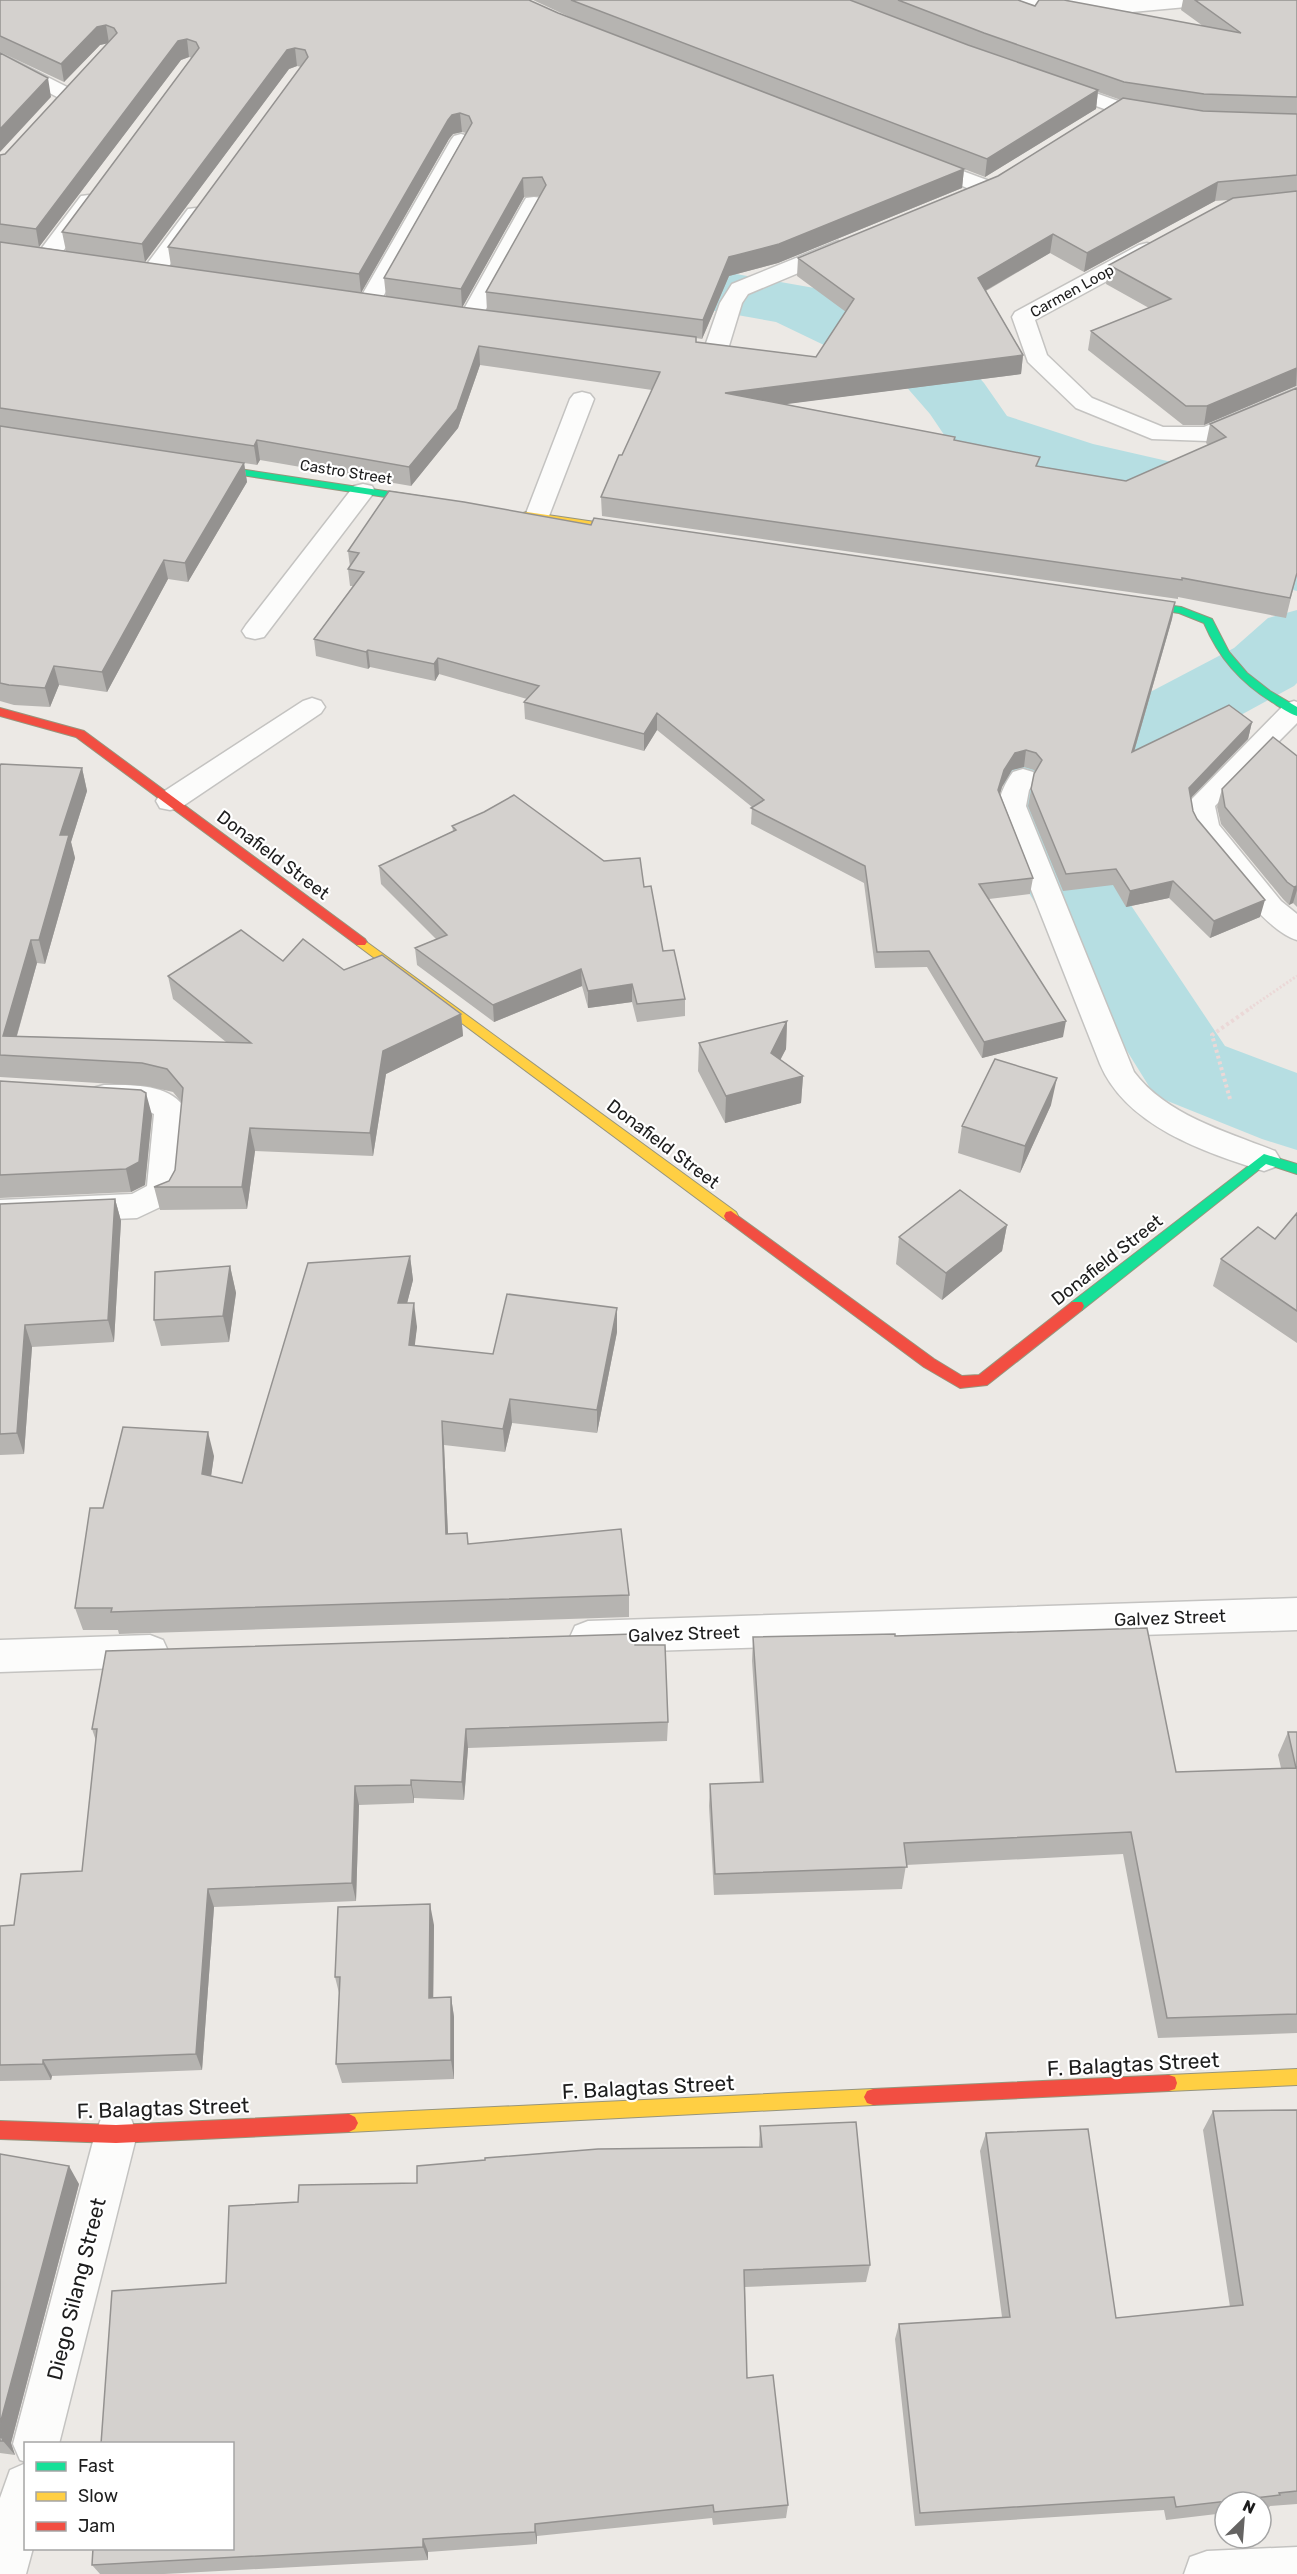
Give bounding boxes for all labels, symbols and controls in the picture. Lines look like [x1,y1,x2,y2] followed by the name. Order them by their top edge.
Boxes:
[1027,261,1117,321] street label: Carmen Loop
[299,456,393,488] street label: Castro Street
[212,806,334,904] street label: Donafield Street
[602,1095,724,1193] street label: Donafield Street
[1047,1210,1167,1310] street label: Donafield Street
[1114,1605,1226,1631] street label: Galvez Street
[628,1621,740,1647] street label: Galvez Street
[1046,2047,1220,2081] street label: F. Balagtas Street
[561,2070,735,2104] street label: F. Balagtas Street
[76,2092,250,2124] street label: F. Balagtas Street
[41,2195,111,2383] street label: Diego Silang Street
[24,2442,234,2550] legend
[78,2455,114,2477] text: Fast
[78,2485,118,2507] text: Slow
[1213,2490,1273,2550] north arrow
[1240,2496,1258,2518] text: N
[78,2515,115,2537] text: Jam

